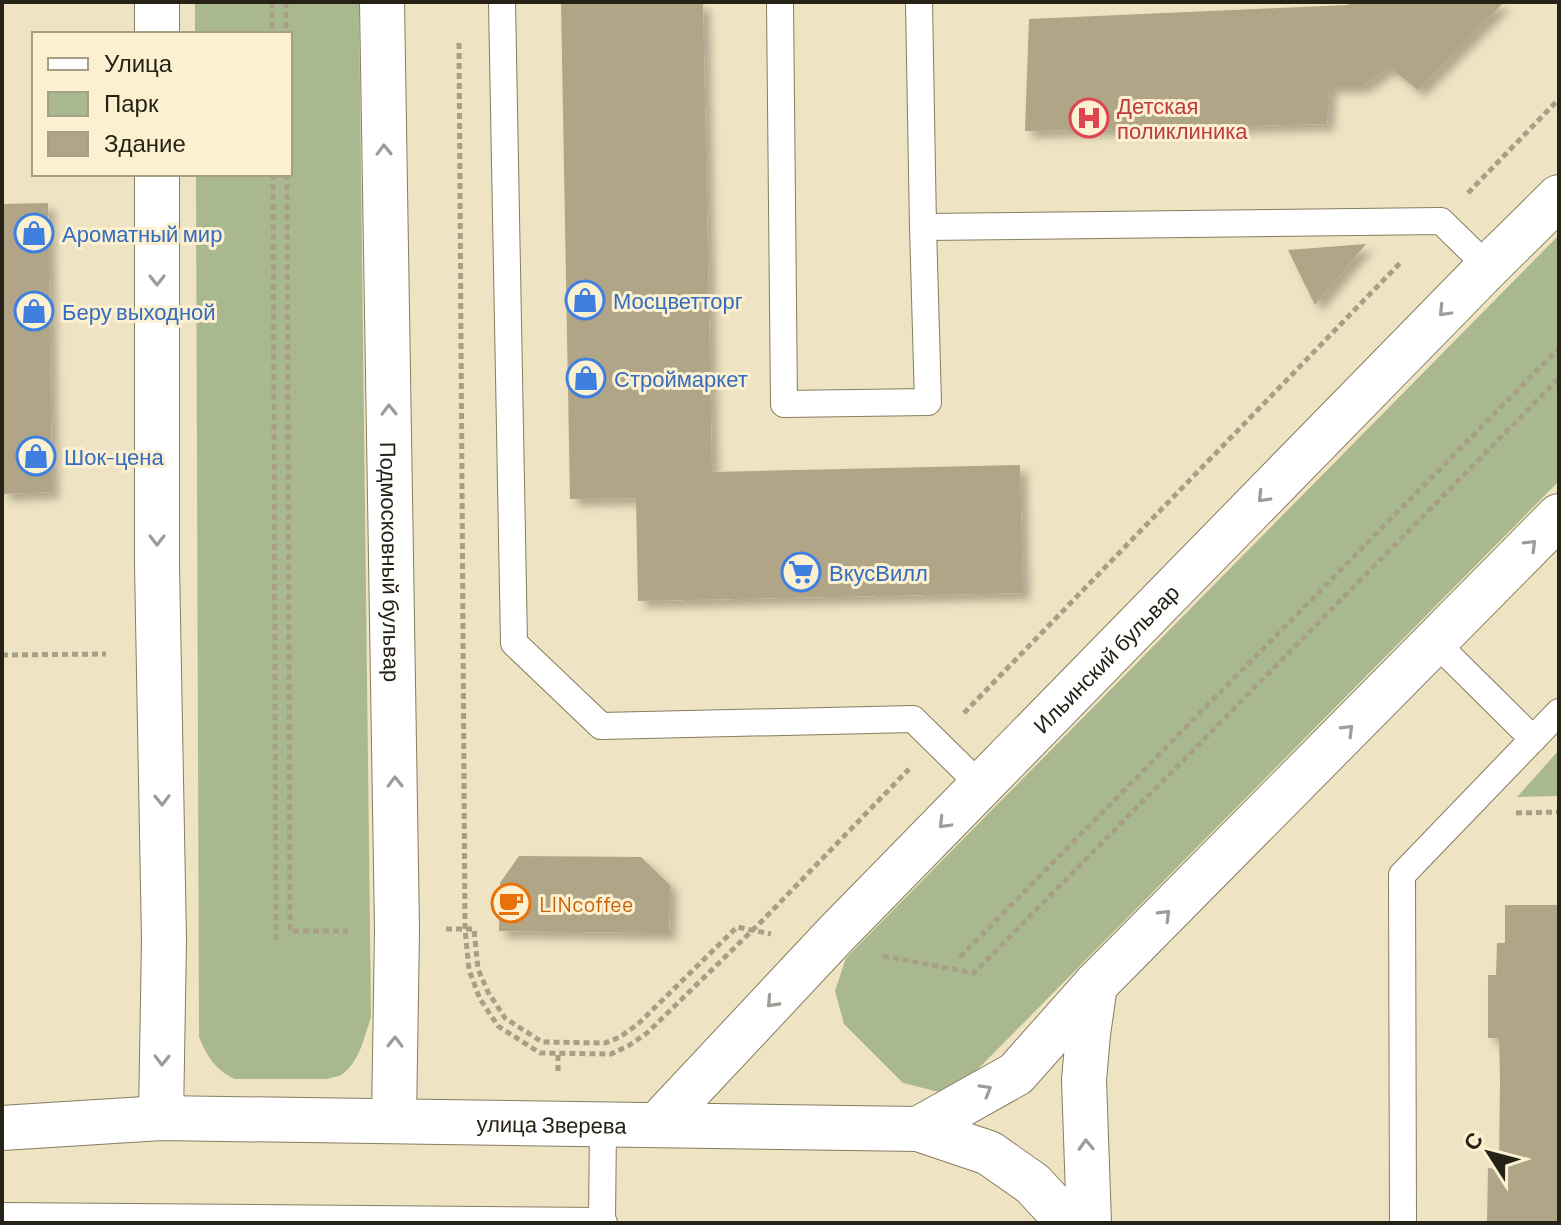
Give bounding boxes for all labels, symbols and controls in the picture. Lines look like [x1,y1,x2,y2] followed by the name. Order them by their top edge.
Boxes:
[32,32,292,176] legend
[104,48,173,77] text: Улица
[104,88,159,117] text: Парк
[1117,92,1248,143] place label: Детская поликлиника
[1068,97,1110,139] hospital icon: Детская поликлиника
[104,128,186,157] text: Здание
[376,143,393,156] one-way arrow
[13,212,55,254] shop icon: Ароматный мир
[62,220,222,247] place label: Ароматный мир
[148,274,166,287] one-way arrow
[564,279,606,321] shop icon: Мосцветторг
[613,287,743,314] place label: Мосцветторг
[13,290,55,332] shop icon: Беру выходной
[62,298,216,325] place label: Беру выходной
[1439,302,1454,316] one-way arrow
[565,357,607,399] shop icon: Строймаркет
[614,365,748,392] place label: Строймаркет
[380,403,397,416] one-way arrow
[15,435,57,477] shop icon: Шок-цена
[376,442,406,682] street label: Подмосковный бульвар
[64,443,164,470] place label: Шок-цена
[1257,488,1272,502] one-way arrow
[148,534,166,547] one-way arrow
[1522,540,1536,554] one-way arrow
[780,551,822,593] supermarket icon: ВкусВилл
[829,559,928,586] place label: ВкусВилл
[1027,579,1184,738] street label: Ильинский бульвар
[1339,725,1353,739] one-way arrow
[386,775,404,788] one-way arrow
[153,794,170,807] one-way arrow
[939,814,953,829] one-way arrow
[490,882,532,924] cafe icon: LINcoffee
[539,890,633,916] place label: LINcoffee
[1156,910,1171,924] one-way arrow
[767,993,782,1007] one-way arrow
[387,1035,404,1048] one-way arrow
[153,1054,171,1067] one-way arrow
[978,1085,992,1100] one-way arrow
[476,1110,628,1138] street label: улица Зверева
[1449,1113,1529,1193] north arrow
[1457,1126,1487,1155] text: С
[1077,1138,1094,1151] one-way arrow

